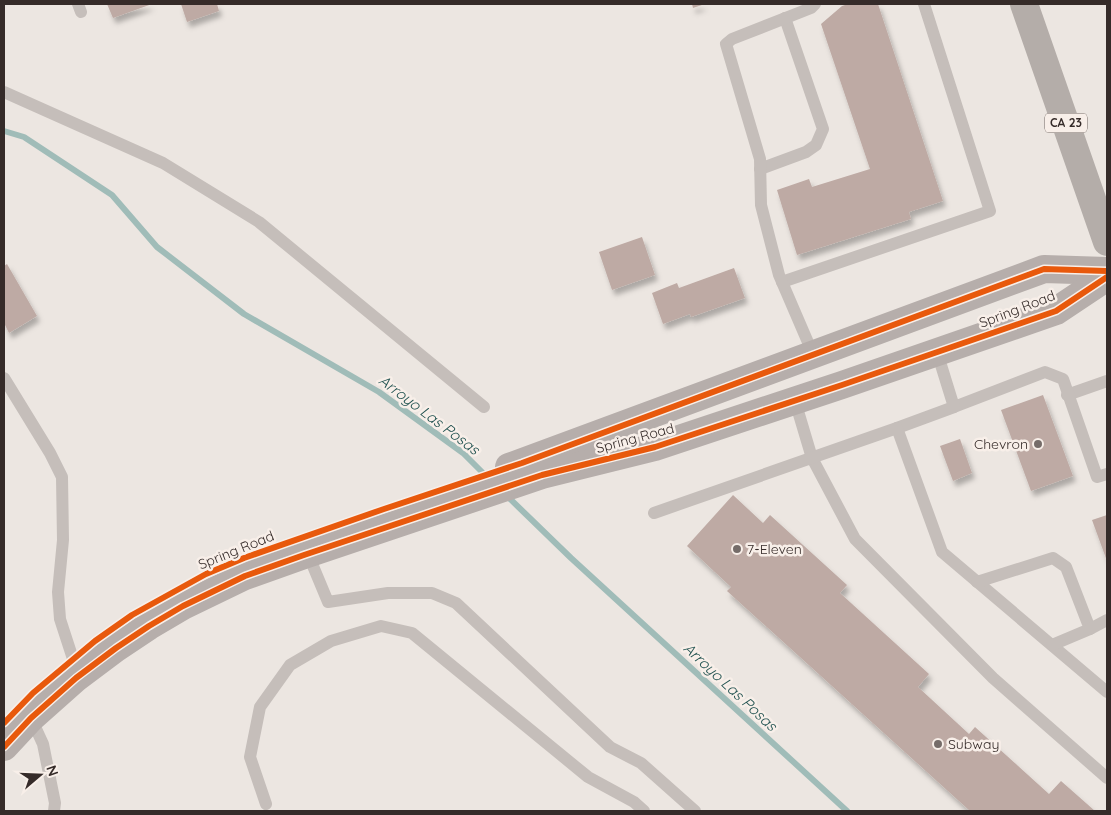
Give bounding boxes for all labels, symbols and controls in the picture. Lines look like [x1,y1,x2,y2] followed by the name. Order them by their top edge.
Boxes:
[1045,114,1087,132] road number: CA 23
[976,286,1058,332] street label: Spring Road
[375,371,484,459] water label: Arroyo Las Posas
[594,419,676,457] street label: Spring Road
[974,435,1028,453] place label: Chevron
[1032,438,1044,450] marker: Chevron
[195,527,277,573] street label: Spring Road
[747,540,802,558] place label: 7-Eleven
[731,543,743,555] marker: 7-Eleven
[680,638,782,735] water label: Arroyo Las Posas
[948,735,999,753] place label: Subway
[932,738,944,750] marker: Subway
[15,750,65,800] north arrow
[42,763,62,779] text: N

